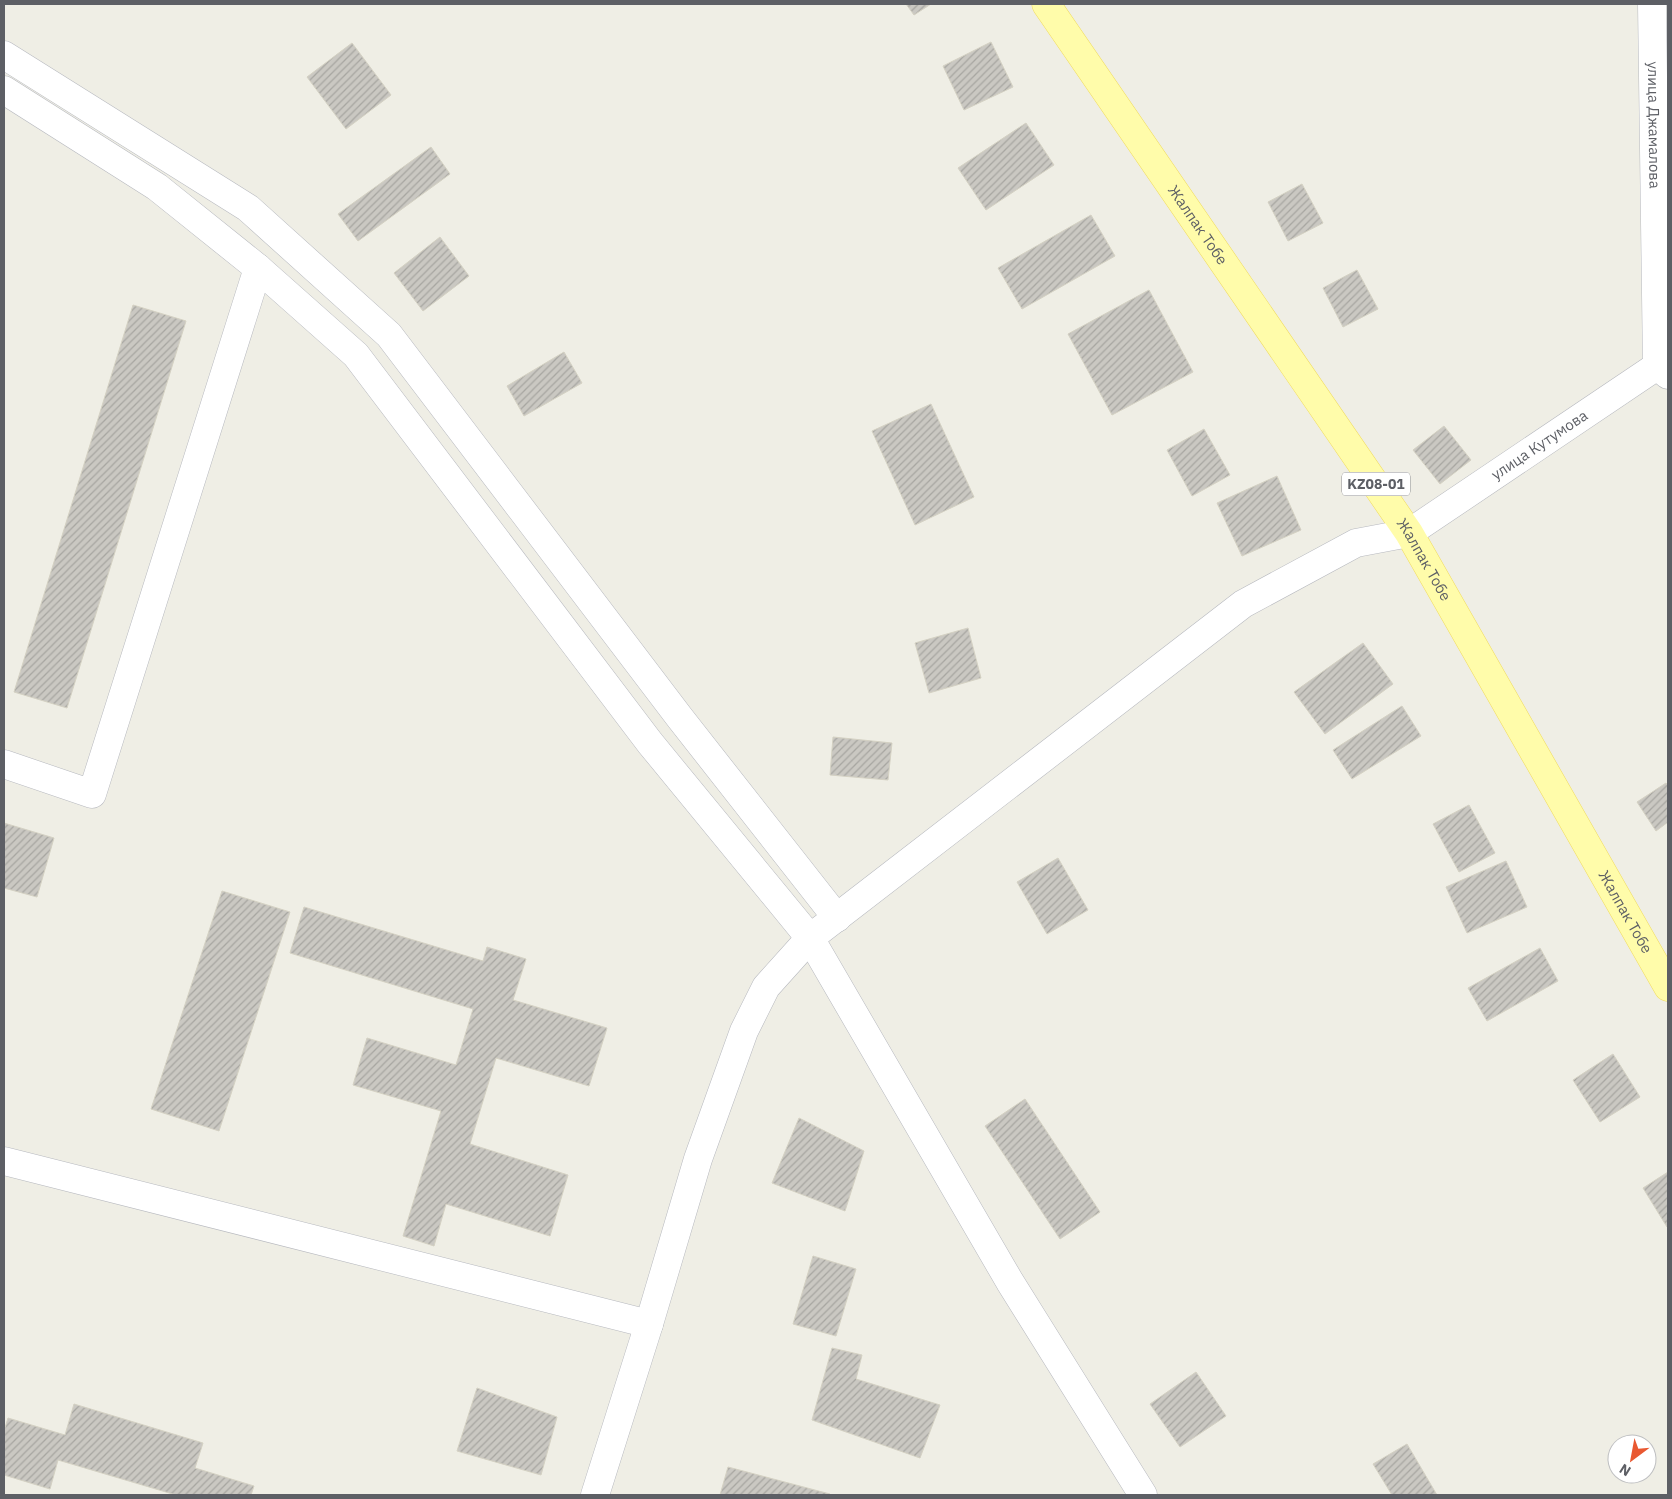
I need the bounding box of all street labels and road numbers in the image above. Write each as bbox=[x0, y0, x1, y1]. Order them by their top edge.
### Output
street label: улица Джамалова bbox=[1644, 61, 1665, 189]
street label: Жалпак Тобе bbox=[1164, 181, 1232, 268]
street label: улица Кутумова bbox=[1487, 406, 1591, 484]
road number: KZ08-01 bbox=[1342, 472, 1410, 496]
street label: Жалпак Тобе bbox=[1393, 514, 1456, 604]
street label: Жалпак Тобе bbox=[1595, 867, 1657, 957]

